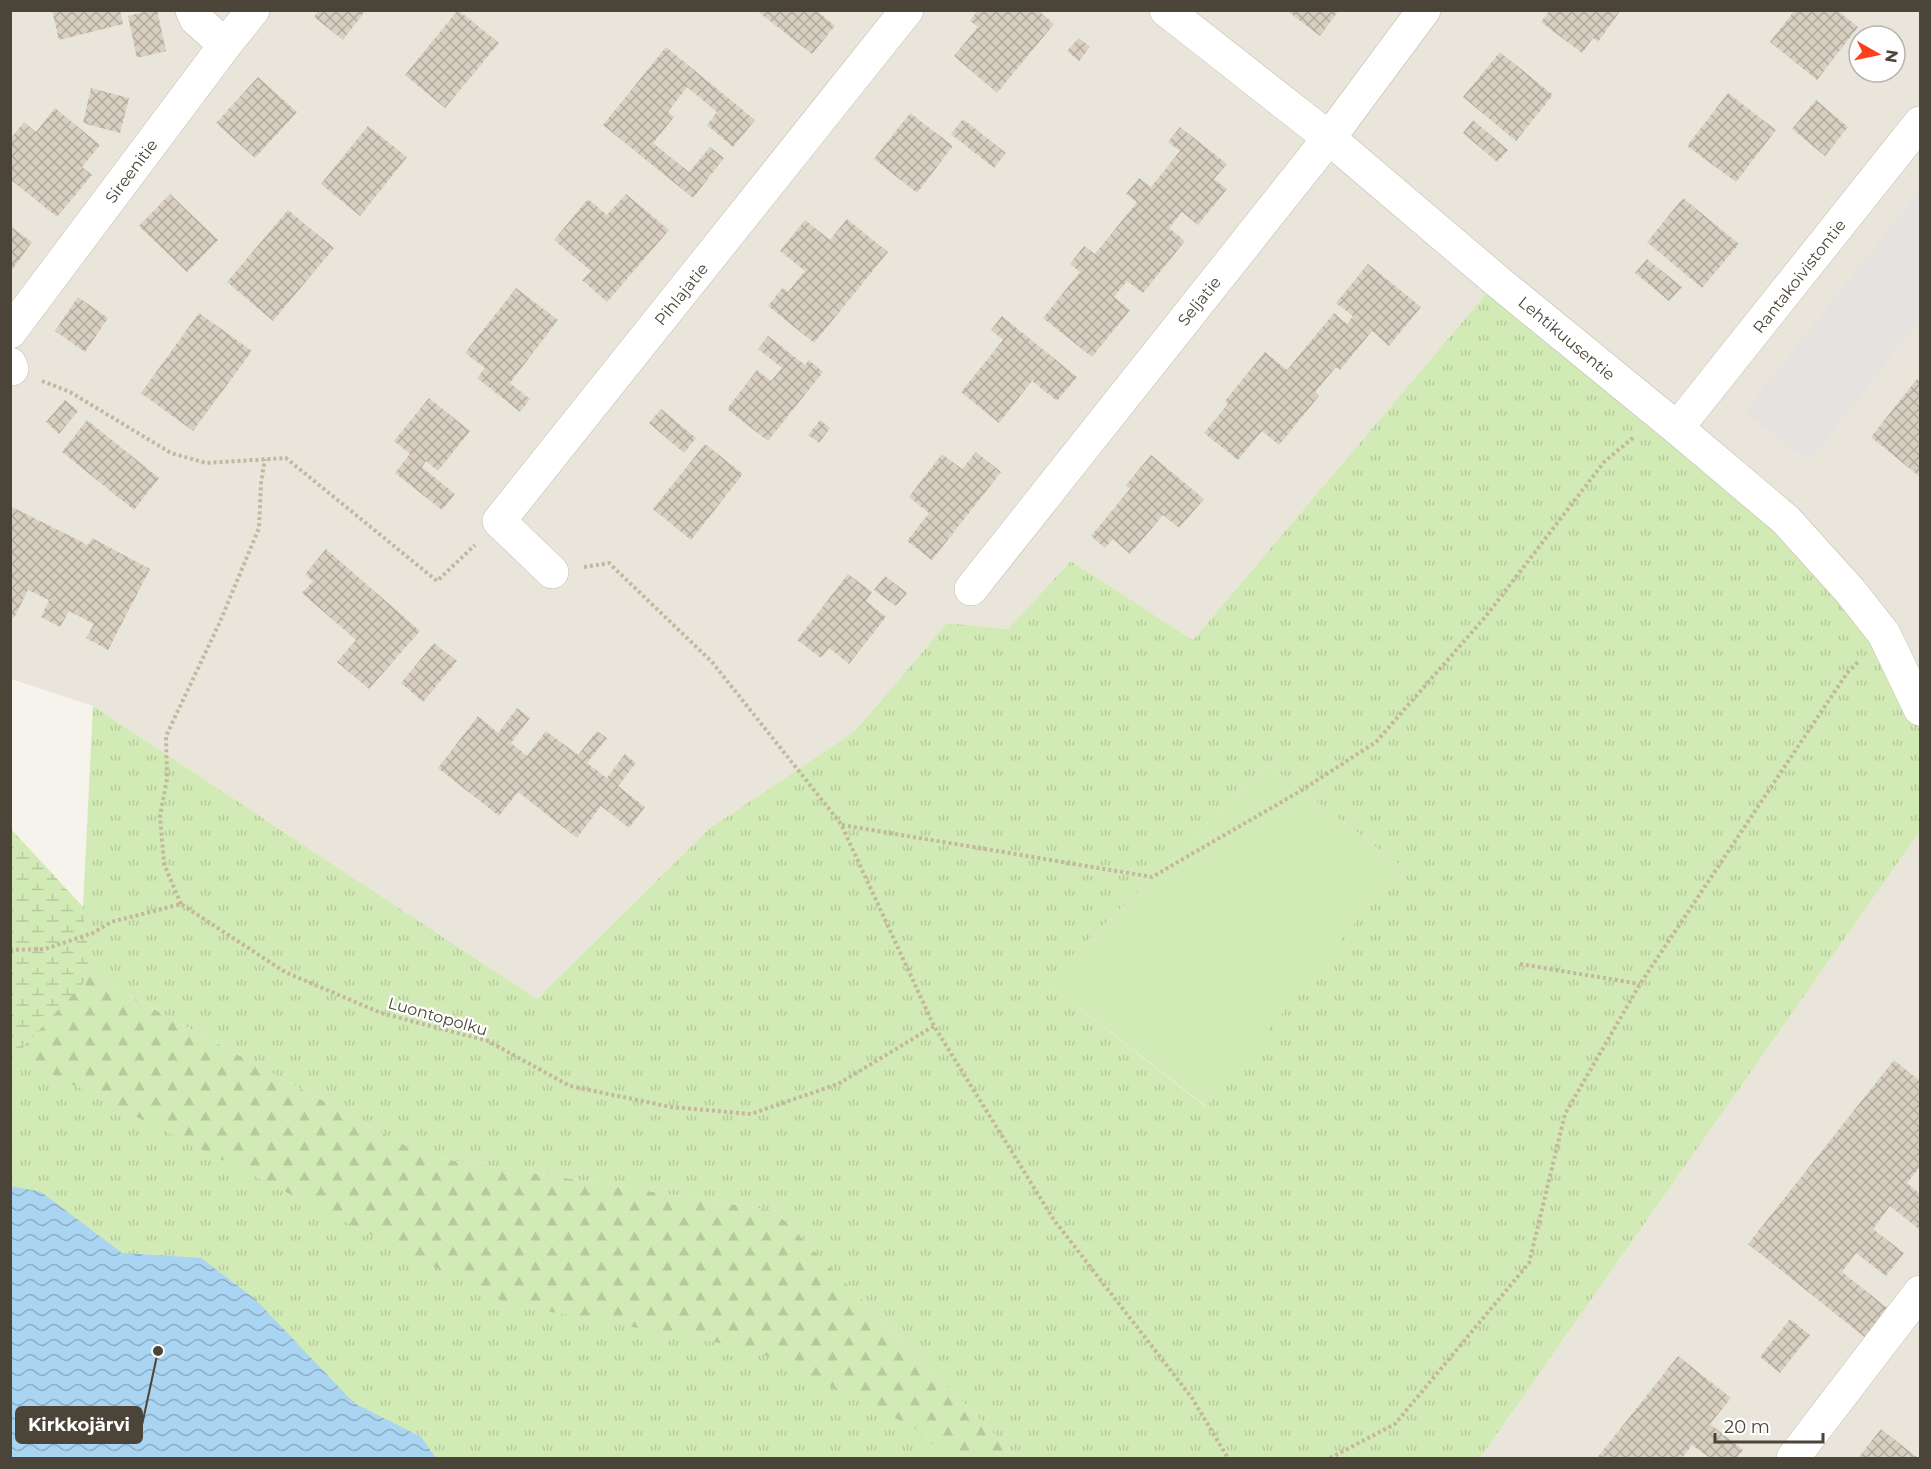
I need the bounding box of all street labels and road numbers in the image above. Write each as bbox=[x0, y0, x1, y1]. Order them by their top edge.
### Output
street label: Sireenitie bbox=[101, 136, 162, 207]
street label: Rantakoivistontie bbox=[1749, 216, 1850, 337]
street label: Pihlajatie bbox=[651, 259, 712, 329]
street label: Seljatie bbox=[1174, 273, 1225, 330]
street label: Lehtikuusentie bbox=[1515, 292, 1619, 384]
street label: Luontopolku bbox=[386, 993, 490, 1040]

